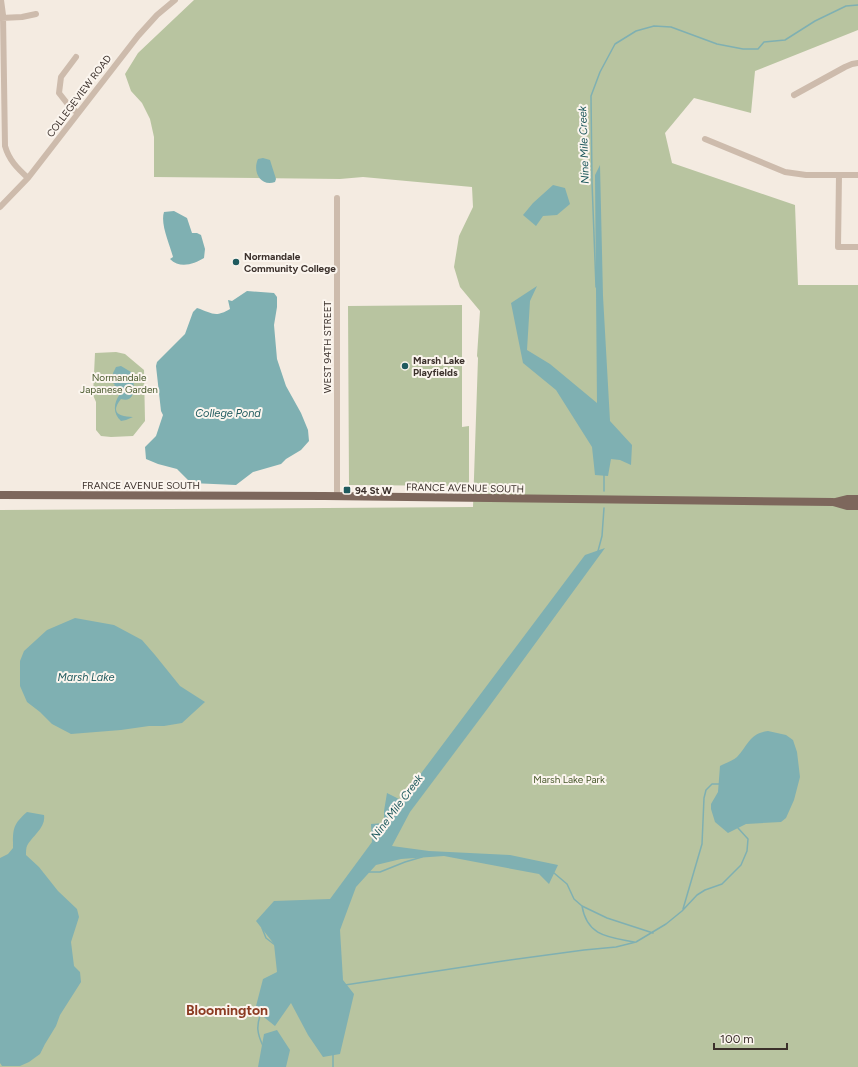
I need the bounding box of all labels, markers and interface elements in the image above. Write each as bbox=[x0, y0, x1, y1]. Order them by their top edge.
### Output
street label: COLLEGEVIEW ROAD bbox=[44, 52, 114, 140]
water label: Nine Mile Creek bbox=[576, 105, 592, 184]
place label: Normandale Community College bbox=[244, 250, 336, 275]
marker: Normandale Community College bbox=[231, 257, 241, 267]
street label: WEST 94TH STREET bbox=[321, 300, 334, 393]
place label: Marsh Lake Playfields bbox=[413, 354, 465, 379]
marker: Marsh Lake Playfields bbox=[400, 361, 410, 371]
park label: Normandale Japanese Garden bbox=[80, 371, 158, 396]
water label: College Pond bbox=[195, 407, 261, 420]
street label: FRANCE AVENUE SOUTH bbox=[82, 479, 200, 492]
street label: FRANCE AVENUE SOUTH bbox=[406, 480, 524, 496]
place label: 94 St W bbox=[355, 484, 392, 497]
marker: 94 St W bbox=[342, 485, 352, 495]
water label: Marsh Lake bbox=[58, 671, 114, 684]
water label: Nine Mile Creek bbox=[368, 771, 426, 842]
park label: Marsh Lake Park bbox=[533, 773, 605, 786]
district label: Bloomington bbox=[186, 1002, 268, 1019]
scale bar bbox=[714, 1025, 787, 1051]
text: 100 m bbox=[720, 1032, 754, 1046]

